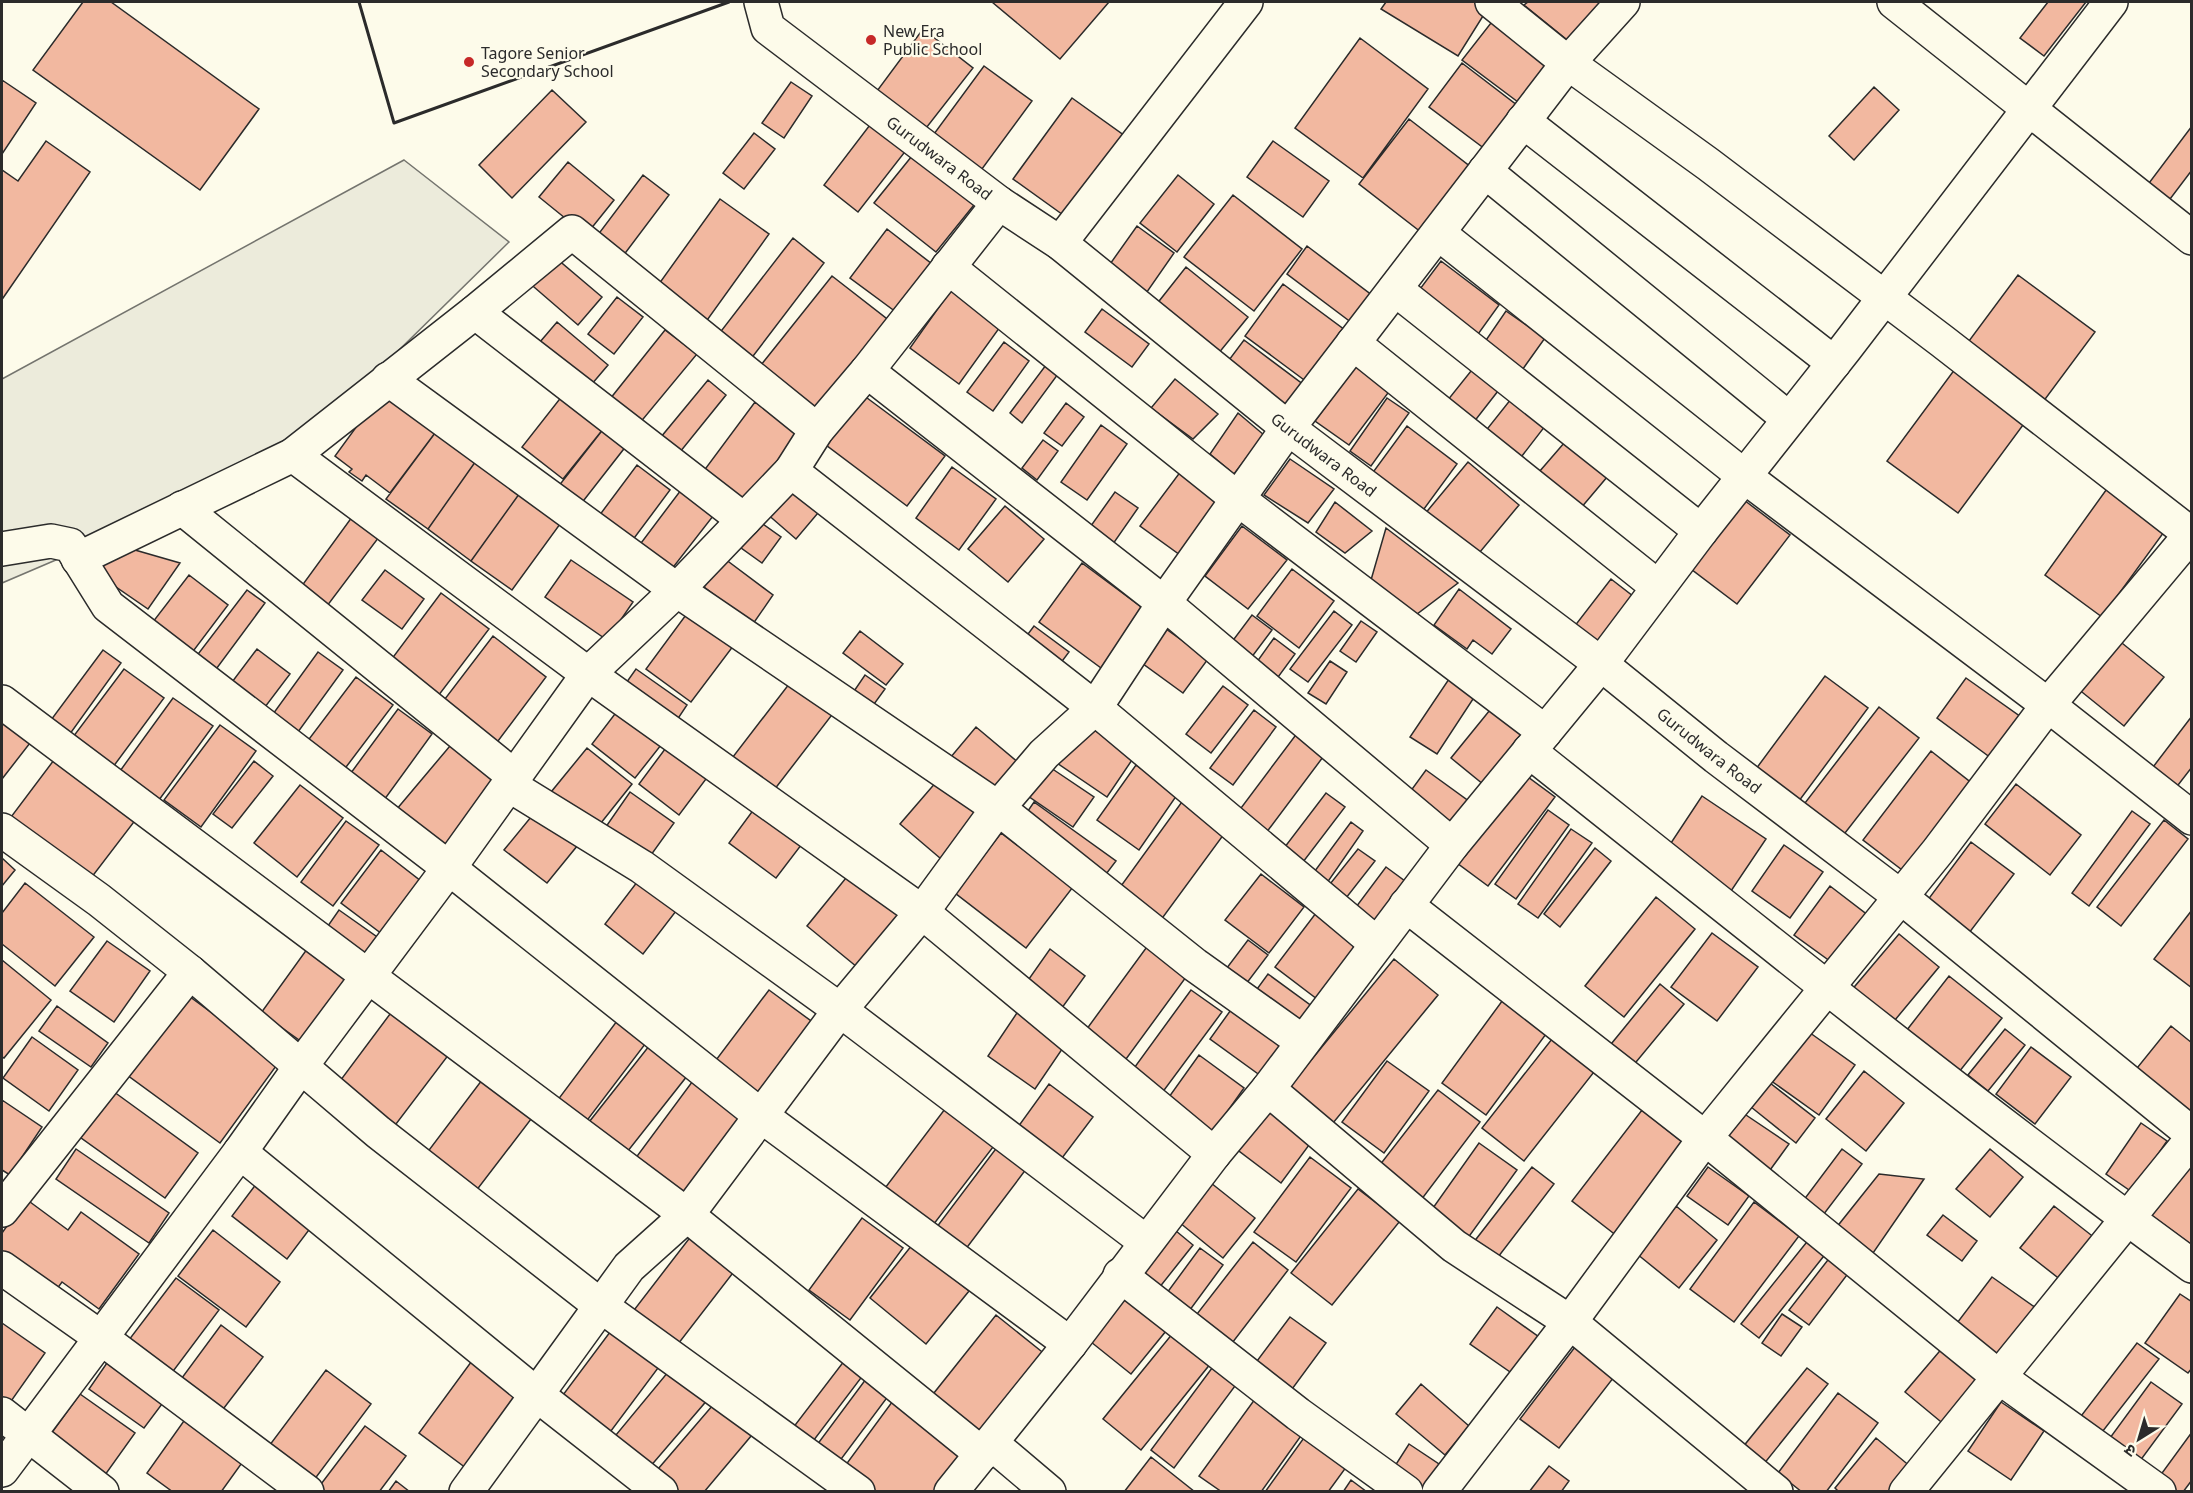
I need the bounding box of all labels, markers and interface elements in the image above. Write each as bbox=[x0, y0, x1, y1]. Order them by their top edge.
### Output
place label: New Era Public School bbox=[883, 20, 982, 60]
marker: New Era Public School bbox=[864, 33, 878, 47]
place label: Tagore Senior Secondary School bbox=[481, 42, 614, 82]
marker: Tagore Senior Secondary School bbox=[462, 55, 476, 69]
street label: Gurudwara Road bbox=[882, 111, 997, 205]
street label: Gurudwara Road bbox=[1266, 408, 1381, 502]
street label: Gurudwara Road bbox=[1652, 703, 1766, 799]
north arrow bbox=[2109, 1409, 2169, 1469]
text: उ bbox=[2119, 1439, 2140, 1463]

